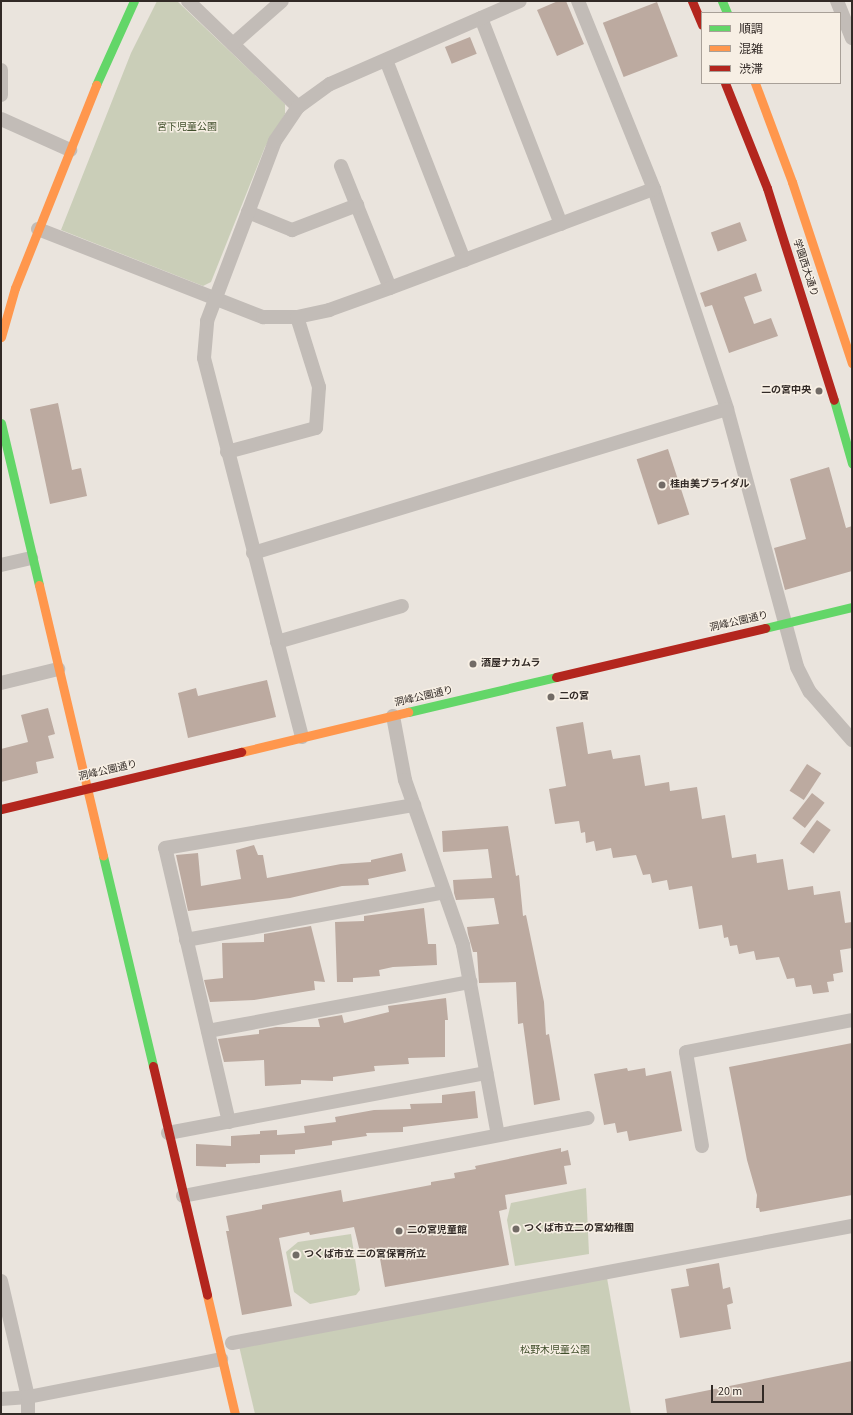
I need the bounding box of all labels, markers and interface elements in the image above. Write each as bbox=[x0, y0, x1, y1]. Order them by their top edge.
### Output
legend bbox=[701, 12, 841, 84]
text: 順調 bbox=[739, 21, 763, 38]
text: 混雑 bbox=[739, 41, 763, 58]
text: 渋滞 bbox=[739, 61, 763, 78]
park label: 宮下児童公園 bbox=[157, 122, 217, 134]
street label: 学園西大通り bbox=[790, 238, 820, 298]
place label: 二の宮中央 bbox=[761, 385, 811, 397]
marker: 二の宮中央 bbox=[814, 386, 824, 396]
place label: 桂由美ブライダル bbox=[670, 479, 750, 491]
marker: 桂由美ブライダル bbox=[657, 480, 667, 490]
street label: 洞峰公園通り bbox=[708, 609, 770, 635]
place label: 酒屋ナカムラ bbox=[481, 658, 541, 670]
marker: 酒屋ナカムラ bbox=[468, 659, 478, 669]
street label: 洞峰公園通り bbox=[393, 684, 455, 710]
place label: 二の宮 bbox=[559, 691, 589, 703]
marker: 二の宮 bbox=[546, 692, 556, 702]
street label: 洞峰公園通り bbox=[77, 758, 139, 784]
place label: つくば市立二の宮幼稚園 bbox=[524, 1223, 634, 1235]
marker: つくば市立二の宮幼稚園 bbox=[511, 1224, 521, 1234]
place label: 二の宮児童館 bbox=[407, 1225, 467, 1237]
marker: 二の宮児童館 bbox=[394, 1226, 404, 1236]
place label: つくば市立 二の宮保育所立 bbox=[304, 1249, 426, 1261]
marker: つくば市立 二の宮保育所立 bbox=[291, 1250, 301, 1260]
park label: 松野木児童公園 bbox=[520, 1345, 590, 1357]
scale bar bbox=[713, 1377, 766, 1403]
text: 20 m bbox=[718, 1383, 742, 1400]

